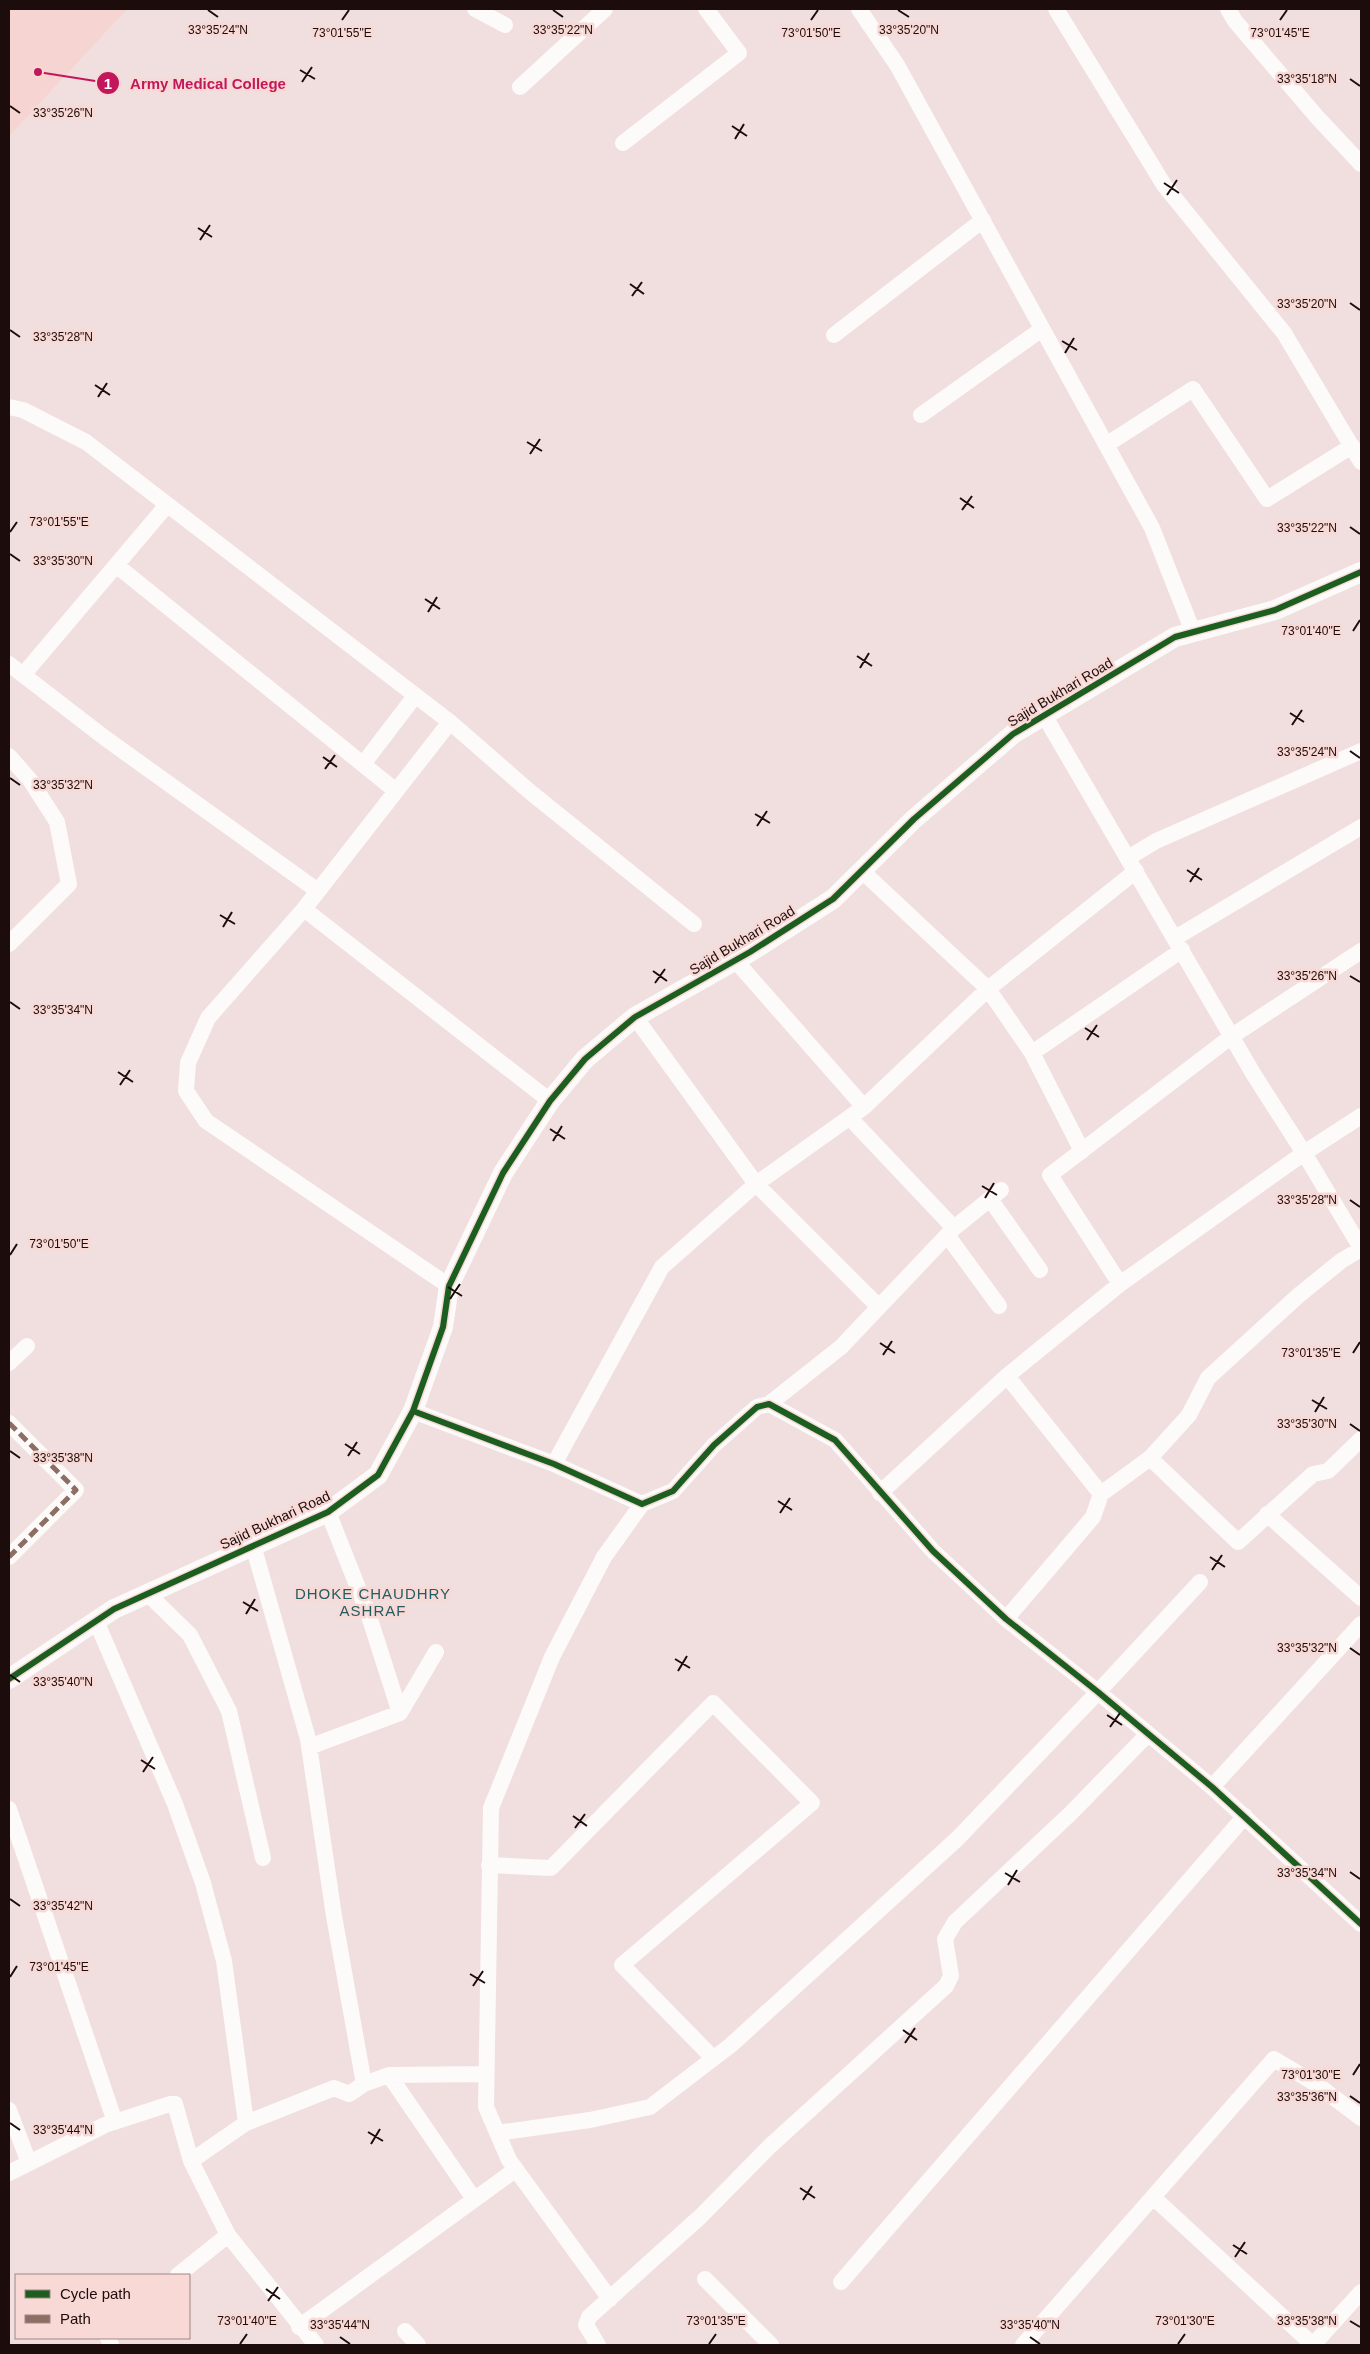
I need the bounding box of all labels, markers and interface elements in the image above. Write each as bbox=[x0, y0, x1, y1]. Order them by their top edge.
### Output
text: 33°35'24"N bbox=[188, 23, 248, 37]
text: 33°35'22"N bbox=[533, 23, 593, 37]
text: 33°35'20"N bbox=[879, 23, 939, 37]
text: 73°01'55"E bbox=[312, 26, 372, 40]
text: 73°01'50"E bbox=[781, 26, 841, 40]
text: 73°01'45"E bbox=[1250, 26, 1310, 40]
callout: Army Medical College bbox=[95, 68, 296, 98]
text: 33°35'18"N bbox=[1277, 72, 1337, 86]
text: 1 bbox=[104, 75, 112, 92]
text: Army Medical College bbox=[130, 75, 286, 92]
text: 33°35'26"N bbox=[33, 106, 93, 120]
text: 33°35'20"N bbox=[1277, 297, 1337, 311]
text: 33°35'28"N bbox=[33, 330, 93, 344]
text: 73°01'55"E bbox=[29, 515, 89, 529]
text: 33°35'22"N bbox=[1277, 521, 1337, 535]
text: 33°35'30"N bbox=[33, 554, 93, 568]
text: 73°01'40"E bbox=[1281, 624, 1341, 638]
street label: Sajid Bukhari Road bbox=[1005, 654, 1115, 730]
text: 33°35'24"N bbox=[1277, 745, 1337, 759]
text: 33°35'32"N bbox=[33, 778, 93, 792]
street label: Sajid Bukhari Road bbox=[687, 902, 797, 978]
text: 33°35'26"N bbox=[1277, 969, 1337, 983]
text: 33°35'34"N bbox=[33, 1003, 93, 1017]
text: 33°35'28"N bbox=[1277, 1193, 1337, 1207]
text: 73°01'50"E bbox=[29, 1237, 89, 1251]
text: 73°01'35"E bbox=[1281, 1346, 1341, 1360]
text: 33°35'30"N bbox=[1277, 1417, 1337, 1431]
text: 33°35'38"N bbox=[33, 1451, 93, 1465]
street label: Sajid Bukhari Road bbox=[217, 1487, 333, 1553]
district label: DHOKE CHAUDHRY ASHRAF bbox=[295, 1585, 451, 1619]
text: 33°35'32"N bbox=[1277, 1641, 1337, 1655]
text: 33°35'40"N bbox=[33, 1675, 93, 1689]
text: 33°35'34"N bbox=[1277, 1866, 1337, 1880]
text: 33°35'42"N bbox=[33, 1899, 93, 1913]
text: 73°01'45"E bbox=[29, 1960, 89, 1974]
text: 73°01'30"E bbox=[1281, 2068, 1341, 2082]
text: 33°35'36"N bbox=[1277, 2090, 1337, 2104]
text: 33°35'44"N bbox=[33, 2123, 93, 2137]
legend bbox=[15, 2274, 190, 2339]
text: Cycle path bbox=[60, 2285, 131, 2302]
text: Path bbox=[60, 2310, 91, 2327]
text: 73°01'40"E bbox=[217, 2314, 277, 2328]
text: 73°01'35"E bbox=[686, 2314, 746, 2328]
text: 73°01'30"E bbox=[1155, 2314, 1215, 2328]
text: 33°35'38"N bbox=[1277, 2314, 1337, 2328]
text: 33°35'44"N bbox=[310, 2318, 370, 2332]
text: 33°35'40"N bbox=[1000, 2318, 1060, 2332]

